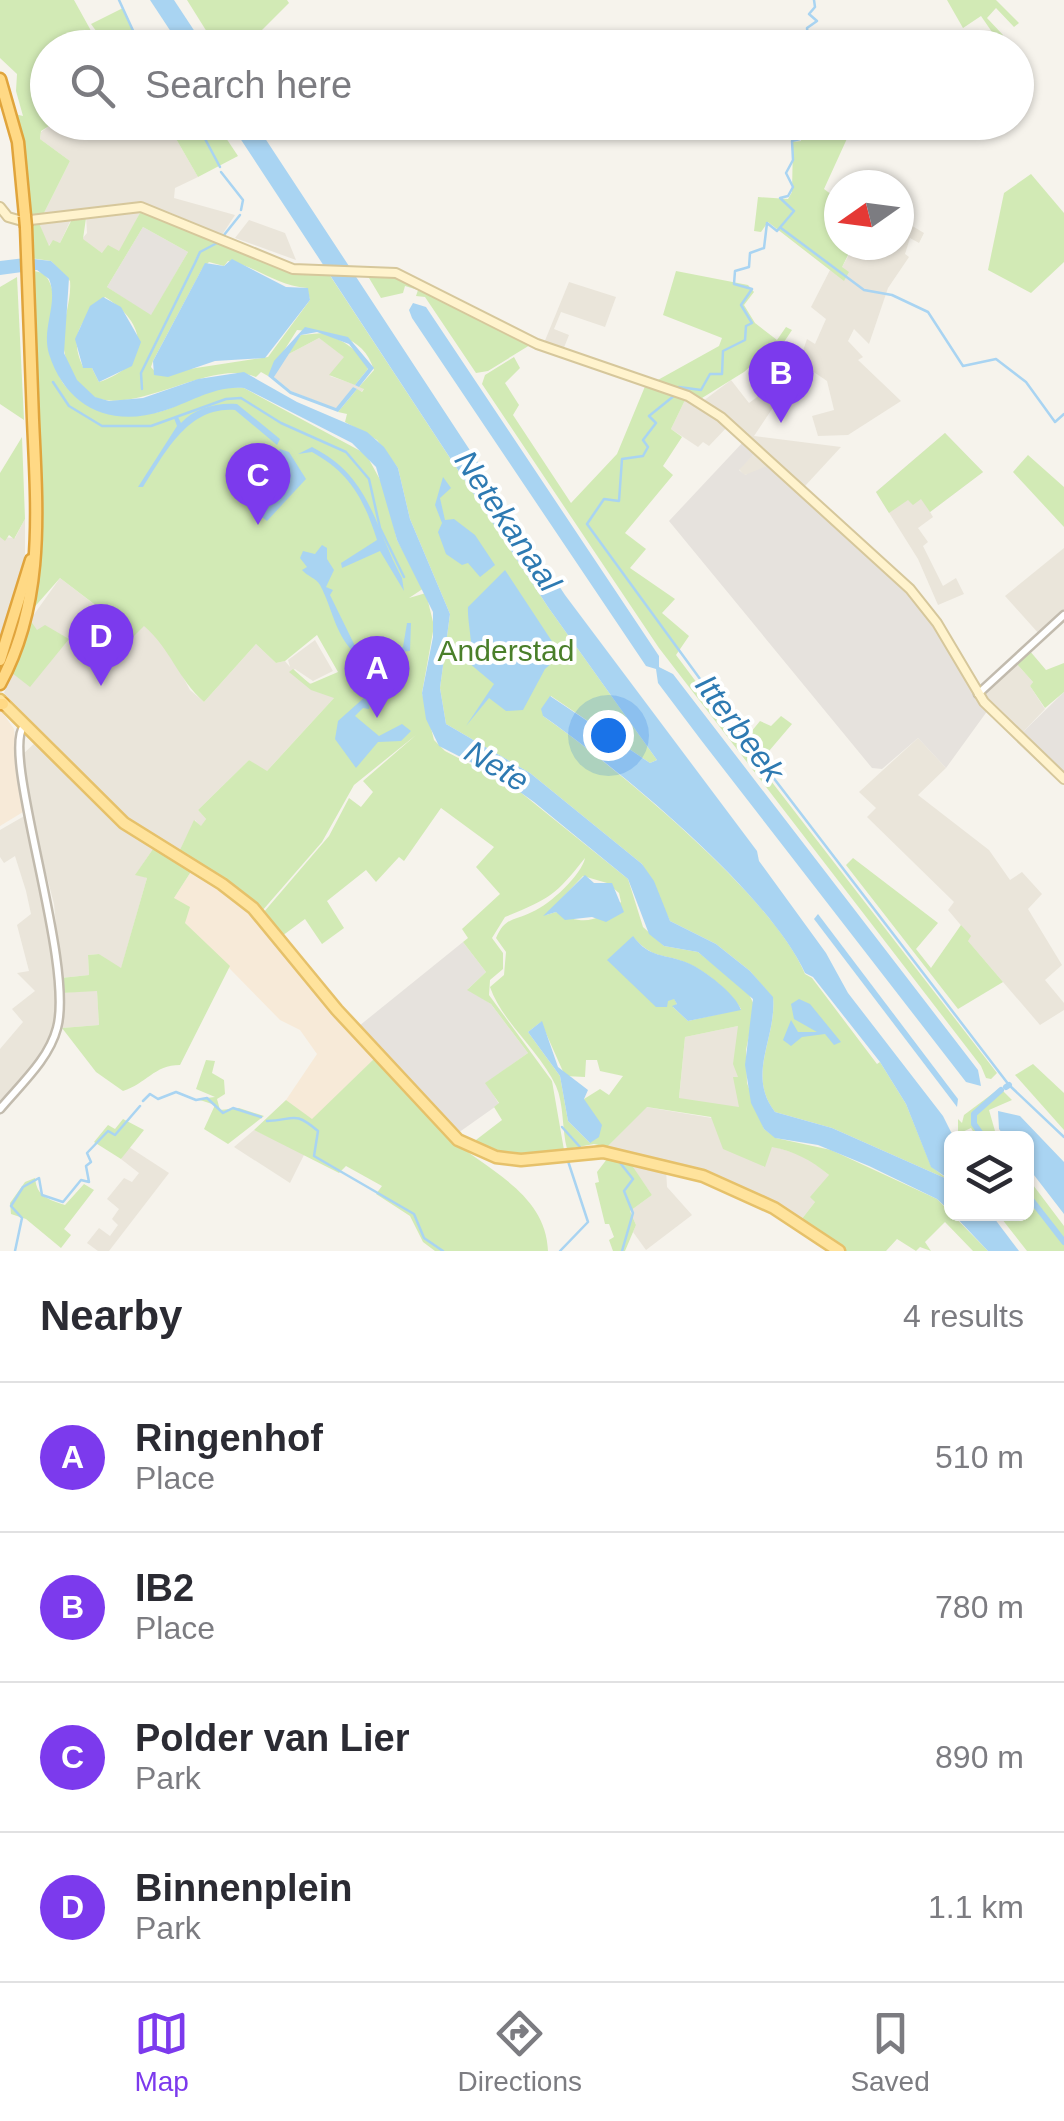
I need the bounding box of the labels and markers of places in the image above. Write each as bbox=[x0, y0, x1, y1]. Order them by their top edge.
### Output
pin: B bbox=[748, 340, 814, 423]
pin: C bbox=[226, 442, 290, 525]
pin: D bbox=[68, 604, 134, 686]
pin: A bbox=[344, 636, 410, 718]

